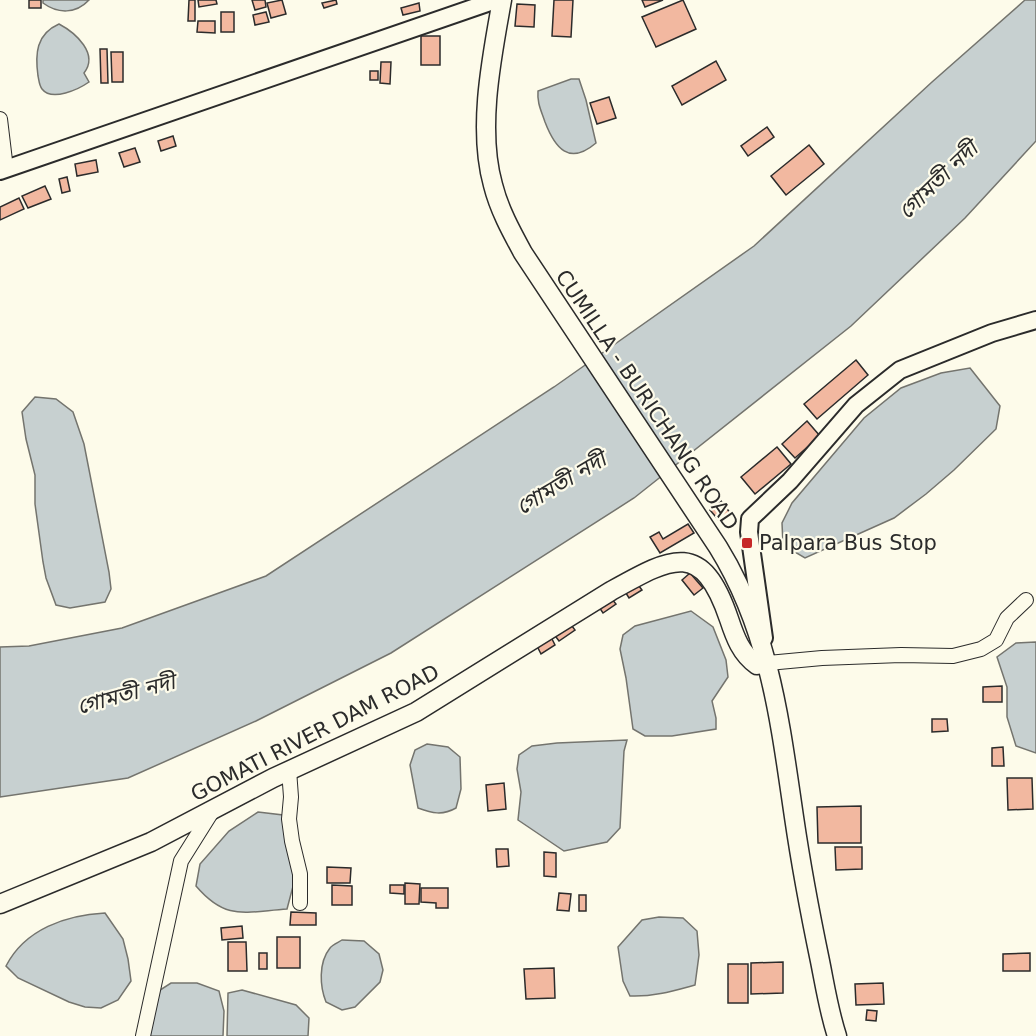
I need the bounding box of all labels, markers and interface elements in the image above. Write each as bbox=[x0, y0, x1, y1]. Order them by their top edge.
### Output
water label: গোমতী নদী bbox=[893, 133, 986, 224]
street label: CUMILLA - BURICHANG ROAD bbox=[551, 265, 743, 535]
water label: গোমতী নদী bbox=[512, 444, 614, 520]
place label: Palpara Bus Stop bbox=[759, 531, 937, 555]
marker: Palpara Bus Stop bbox=[740, 536, 754, 550]
street label: GOMATI RIVER DAM ROAD bbox=[187, 660, 443, 806]
water label: গোমতী নদী bbox=[74, 668, 182, 719]

